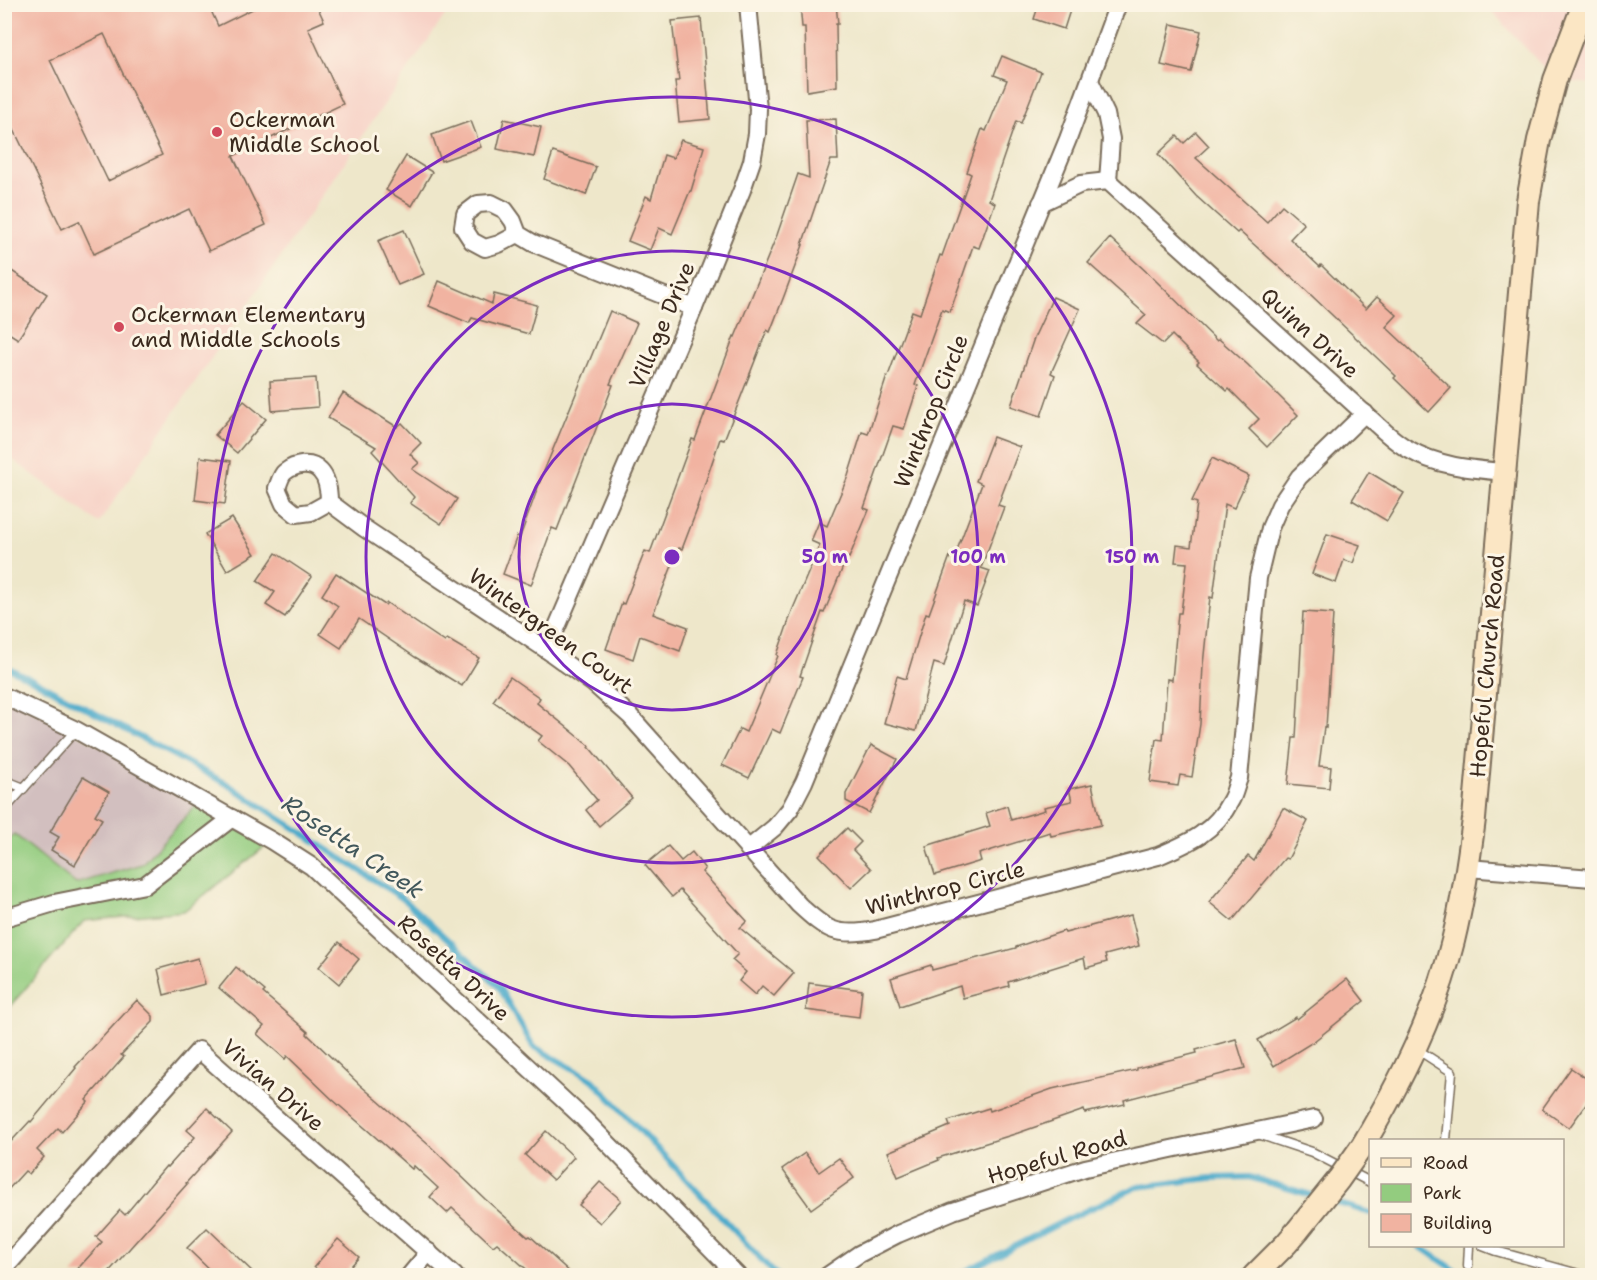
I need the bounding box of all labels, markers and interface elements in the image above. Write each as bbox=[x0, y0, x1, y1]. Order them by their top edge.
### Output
place label: Ockerman Middle School bbox=[229, 105, 380, 159]
marker: Ockerman Middle School bbox=[210, 125, 224, 139]
street label: Village Drive bbox=[622, 257, 702, 393]
street label: Quinn Drive bbox=[1255, 281, 1365, 385]
place label: Ockerman Elementary and Middle Schools bbox=[131, 300, 366, 354]
marker: Ockerman Elementary and Middle Schools bbox=[112, 320, 126, 334]
street label: Winthrop Circle bbox=[887, 330, 975, 492]
text: 50 m bbox=[802, 545, 849, 569]
text: 100 m bbox=[950, 545, 1006, 569]
text: 150 m bbox=[1105, 545, 1160, 569]
centre of rings bbox=[662, 547, 682, 567]
street label: Hopeful Church Road bbox=[1463, 553, 1511, 779]
street label: Wintergreen Court bbox=[463, 561, 639, 701]
water label: Rosetta Creek bbox=[276, 788, 430, 906]
street label: Winthrop Circle bbox=[862, 854, 1028, 922]
street label: Rosetta Drive bbox=[392, 908, 516, 1028]
street label: Vivian Drive bbox=[216, 1032, 330, 1138]
street label: Hopeful Road bbox=[984, 1123, 1130, 1191]
legend bbox=[1369, 1139, 1564, 1247]
text: Road bbox=[1423, 1151, 1468, 1175]
text: Park bbox=[1423, 1181, 1462, 1205]
text: Building bbox=[1423, 1211, 1492, 1235]

